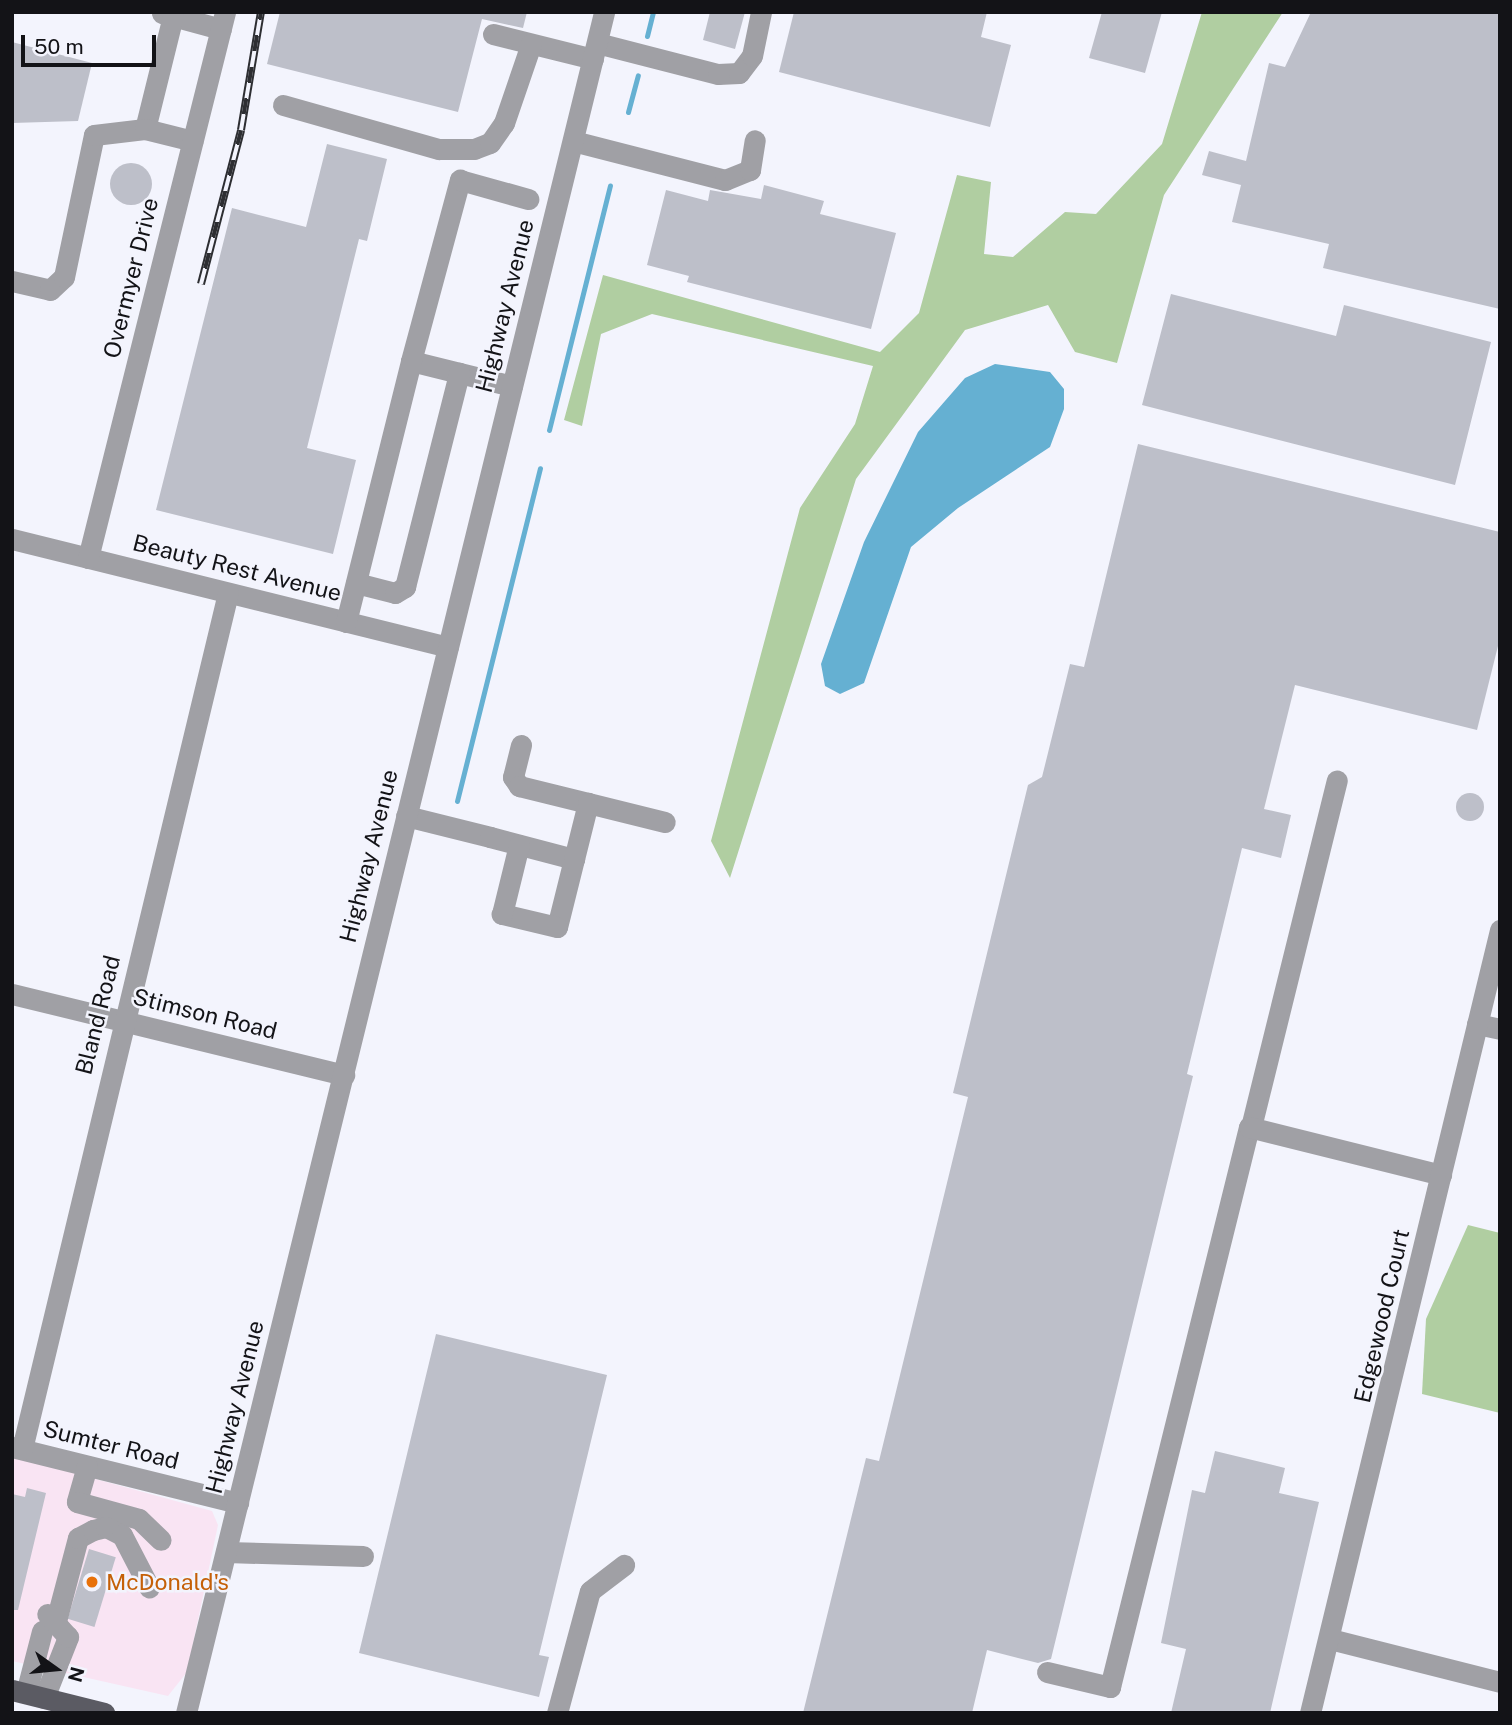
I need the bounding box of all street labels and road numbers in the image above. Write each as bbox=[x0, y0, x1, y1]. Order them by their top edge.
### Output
street label: Overmyer Drive bbox=[98, 195, 164, 361]
street label: Highway Avenue bbox=[470, 217, 540, 395]
street label: Beauty Rest Avenue bbox=[130, 529, 344, 607]
street label: Highway Avenue bbox=[334, 767, 404, 945]
street label: Bland Road bbox=[70, 952, 126, 1078]
street label: Stimson Road bbox=[130, 983, 280, 1045]
street label: Edgewood Court bbox=[1349, 1226, 1415, 1406]
street label: Highway Avenue bbox=[200, 1318, 270, 1496]
street label: Sumter Road bbox=[40, 1415, 182, 1475]

